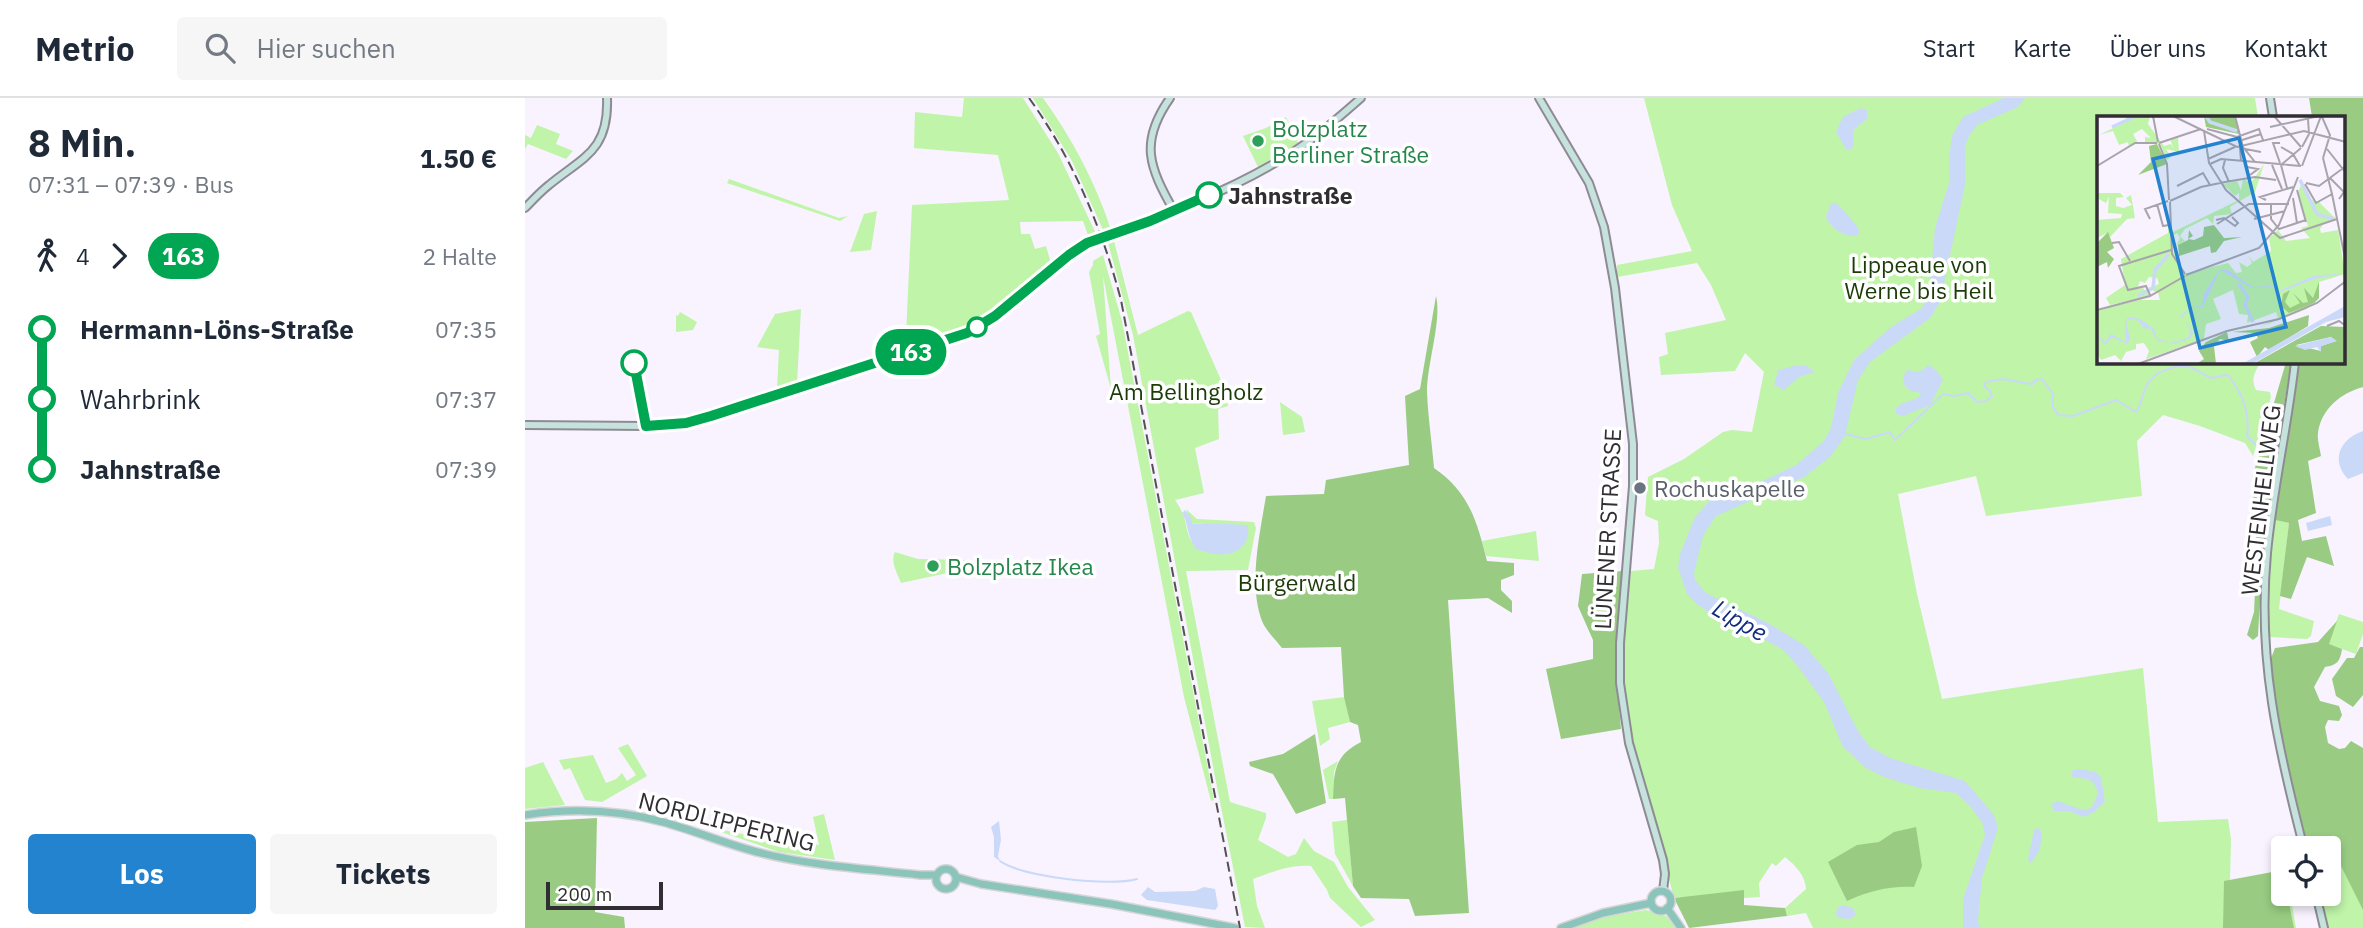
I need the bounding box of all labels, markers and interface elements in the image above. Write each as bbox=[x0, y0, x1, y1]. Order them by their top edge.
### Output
search box bbox=[177, 17, 667, 80]
text: Metrio bbox=[35, 27, 135, 70]
icon: search bbox=[201, 29, 239, 67]
text: Hier suchen bbox=[257, 31, 396, 65]
text: Start bbox=[1923, 32, 1975, 64]
text: Karte bbox=[2013, 32, 2071, 64]
text: Über uns bbox=[2109, 32, 2206, 64]
text: Kontakt bbox=[2244, 32, 2328, 64]
place label: Bolzplatz Berliner Straße bbox=[1272, 113, 1429, 169]
inset map bbox=[2097, 116, 2345, 364]
text: 8 Min. bbox=[28, 118, 136, 167]
marker: Bolzplatz Berliner Straße bbox=[1250, 133, 1266, 149]
text: 1.50 € bbox=[420, 141, 497, 175]
text: 07:31 – 07:39 · Bus bbox=[28, 169, 234, 199]
place label: Jahnstraße bbox=[1228, 180, 1353, 210]
marker: Jahnstraße bbox=[1196, 182, 1222, 208]
icon: walk bbox=[28, 237, 66, 275]
icon: forward bbox=[100, 237, 138, 275]
text: 163 bbox=[162, 240, 205, 272]
text: 4 bbox=[76, 241, 90, 271]
text: 2 Halte bbox=[422, 241, 497, 271]
park label: Lippeaue von Werne bis Heil bbox=[1845, 249, 1993, 305]
text: Hermann-Löns-Straße bbox=[80, 312, 354, 346]
text: 07:35 bbox=[435, 314, 497, 344]
unlabelled marker bbox=[967, 317, 987, 337]
line badge: 163 bbox=[871, 329, 951, 375]
text: 163 bbox=[889, 336, 933, 368]
unlabelled marker bbox=[621, 350, 647, 376]
park label: Am Bellingholz bbox=[1109, 376, 1263, 406]
text: Wahrbrink bbox=[80, 382, 201, 416]
text: 07:37 bbox=[435, 384, 497, 414]
street label: WESTENHELLWEG bbox=[2233, 403, 2287, 597]
street label: LÜNENER STRASSE bbox=[1587, 428, 1627, 630]
text: Jahnstraße bbox=[80, 452, 221, 486]
text: 07:39 bbox=[435, 454, 497, 484]
place label: Rochuskapelle bbox=[1654, 473, 1805, 503]
marker: Rochuskapelle bbox=[1632, 480, 1648, 496]
place label: Bolzplatz Ikea bbox=[947, 551, 1094, 581]
marker: Bolzplatz Ikea bbox=[925, 558, 941, 574]
park label: Bürgerwald bbox=[1238, 567, 1356, 597]
water label: Lippe bbox=[1707, 592, 1773, 648]
street label: NORDLIPPERING bbox=[636, 785, 818, 857]
button: Los bbox=[28, 834, 256, 914]
button: Tickets bbox=[270, 834, 497, 914]
map controls bbox=[2271, 836, 2341, 906]
button: locate bbox=[2271, 836, 2341, 906]
scale bar bbox=[546, 879, 663, 911]
text: 200 m bbox=[557, 882, 612, 906]

